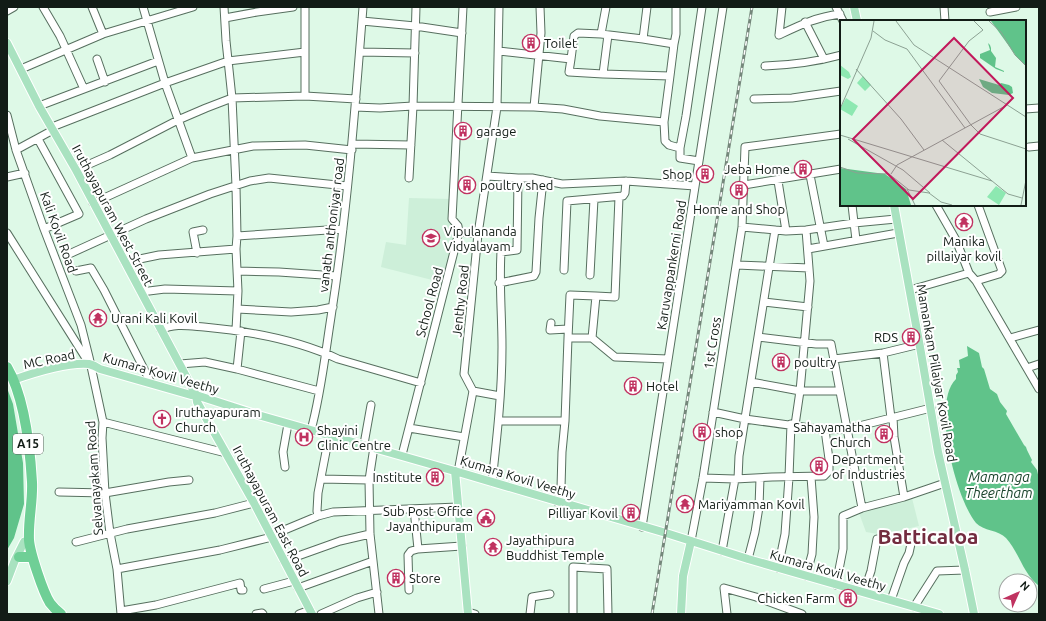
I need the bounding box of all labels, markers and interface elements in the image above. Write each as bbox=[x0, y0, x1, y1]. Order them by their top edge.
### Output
inset map bbox=[840, 20, 1026, 206]
building icon: Toilet bbox=[521, 33, 541, 53]
place label: Toilet bbox=[544, 36, 577, 50]
building icon: garage bbox=[453, 121, 473, 141]
place label: garage bbox=[476, 124, 516, 138]
street label: Iruthayapuram West Street bbox=[70, 142, 156, 288]
street label: vanath anthoniyar road bbox=[316, 157, 346, 293]
building icon: Jeba Home bbox=[793, 159, 813, 179]
place label: Jeba Home bbox=[724, 162, 790, 176]
building icon: Shop bbox=[695, 164, 715, 184]
place label: Shop bbox=[663, 167, 692, 181]
building icon: poultry shed bbox=[457, 175, 477, 195]
place label: poultry shed bbox=[480, 178, 553, 192]
building icon: Home and Shop bbox=[729, 180, 749, 200]
street label: Kali Kovil Road bbox=[38, 190, 80, 274]
street label: Karuvappankerni Road bbox=[654, 199, 688, 331]
place label: Home and Shop bbox=[693, 202, 785, 216]
temple icon: Manika pillaiyar kovil bbox=[954, 212, 974, 232]
place label: Vipulananda Vidyalayam bbox=[444, 224, 517, 253]
school or university icon: Vipulananda Vidyalayam bbox=[421, 228, 441, 248]
place label: Manika pillaiyar kovil bbox=[926, 234, 1002, 263]
street label: Jenthy Road bbox=[449, 264, 471, 338]
street label: School Road bbox=[413, 265, 445, 339]
street label: Mamankam Pillaiyar Kovil Road bbox=[914, 283, 960, 463]
temple icon: Urani Kali Kovil bbox=[88, 308, 108, 328]
place label: Urani Kali Kovil bbox=[111, 311, 198, 325]
street label: 1st Cross bbox=[701, 315, 723, 370]
building icon: RDS bbox=[901, 327, 921, 347]
place label: RDS bbox=[874, 330, 898, 344]
street label: MC Road bbox=[22, 347, 76, 371]
street label: Kumara Kovil Veethy bbox=[101, 350, 221, 396]
building icon: poultry bbox=[771, 352, 791, 372]
place label: poultry bbox=[794, 355, 837, 369]
building icon: Hotel bbox=[623, 376, 643, 396]
place label: Hotel bbox=[646, 379, 679, 393]
place label: Iruthayapuram Church bbox=[175, 405, 261, 434]
church icon: Iruthayapuram Church bbox=[152, 409, 172, 429]
street label: Selvanayakam Road bbox=[83, 420, 105, 536]
place label: Sahayamatha Church bbox=[793, 420, 871, 449]
building icon: shop bbox=[692, 422, 712, 442]
place label: Shayini Clinic Centre bbox=[317, 423, 391, 452]
building icon: Sahayamatha Church bbox=[874, 424, 894, 444]
place label: shop bbox=[715, 425, 743, 439]
hospital icon: Shayini Clinic Centre bbox=[294, 427, 314, 447]
road number: A15 bbox=[13, 434, 43, 454]
street label: Iruthayapuram East Road bbox=[230, 443, 312, 579]
place label: Department of Industries bbox=[832, 452, 905, 481]
street label: Kumara Kovil Veethy bbox=[459, 453, 577, 501]
building icon: Department of Industries bbox=[809, 456, 829, 476]
building icon: Institute bbox=[425, 467, 445, 487]
water label: Mamanga Theertham bbox=[965, 469, 1033, 501]
place label: Institute bbox=[373, 470, 422, 484]
temple icon: Mariyamman Kovil bbox=[675, 494, 695, 514]
place label: Mariyamman Kovil bbox=[698, 497, 805, 511]
building icon: Pilliyar Kovil bbox=[621, 503, 641, 523]
place label: Sub Post Office Jayanthipuram bbox=[383, 504, 473, 533]
place label: Pilliyar Kovil bbox=[548, 506, 619, 520]
public building icon: Sub Post Office Jayanthipuram bbox=[476, 508, 496, 528]
district label: Batticaloa bbox=[878, 524, 978, 548]
place label: Jayathipura Buddhist Temple bbox=[506, 533, 604, 562]
temple icon: Jayathipura Buddhist Temple bbox=[483, 537, 503, 557]
street label: Kumara Kovil Veethy bbox=[768, 547, 888, 593]
building icon: Store bbox=[386, 568, 406, 588]
place label: Store bbox=[409, 571, 441, 585]
north arrow bbox=[998, 573, 1038, 613]
text: N bbox=[1018, 579, 1032, 593]
building icon: Chicken Farm bbox=[838, 588, 858, 608]
place label: Chicken Farm bbox=[757, 591, 835, 605]

